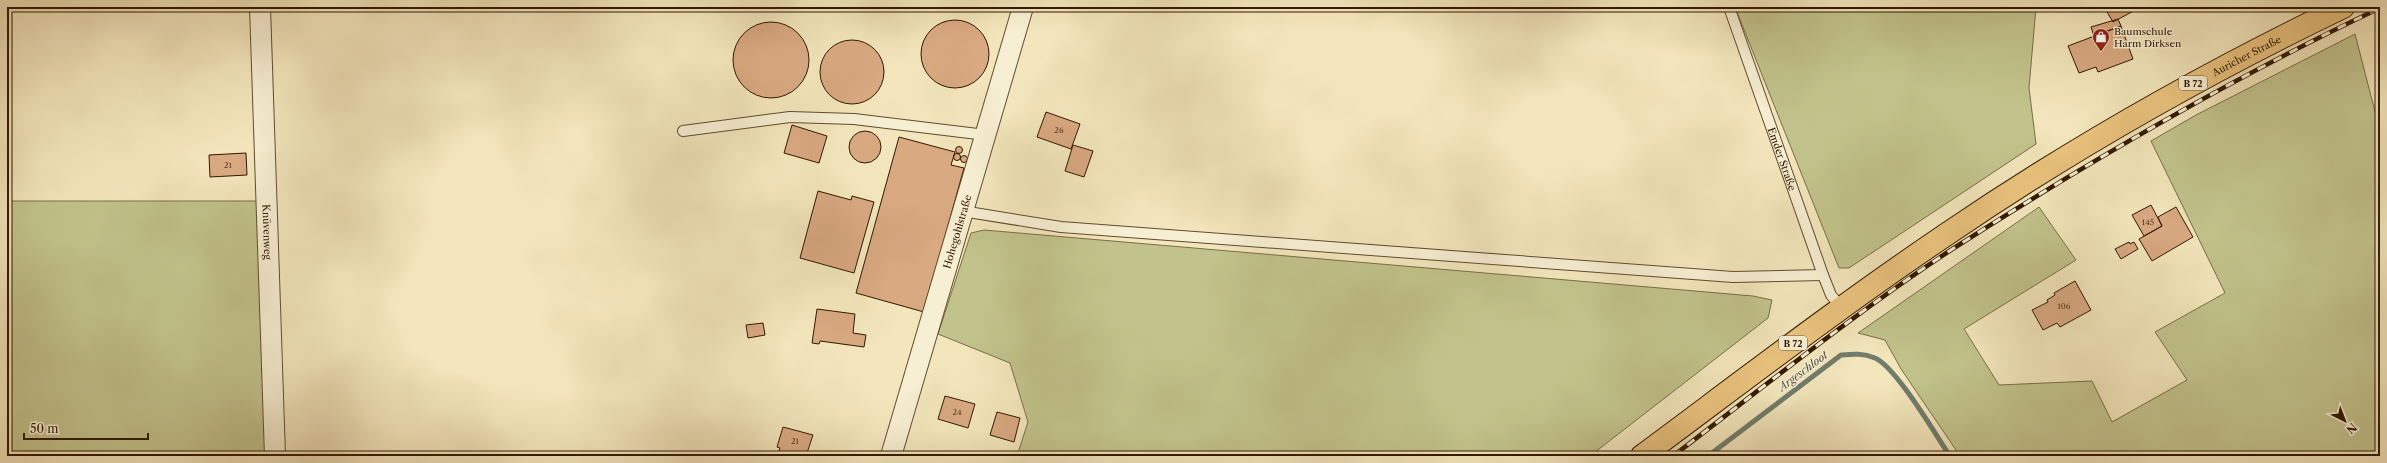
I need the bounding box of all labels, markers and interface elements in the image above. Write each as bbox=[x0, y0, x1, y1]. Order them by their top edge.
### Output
place label: Baumschule Harm Dirksen bbox=[2114, 25, 2182, 50]
shop icon: Baumschule Harm Dirksen bbox=[2091, 27, 2111, 52]
street label: Auricher Straße bbox=[2209, 32, 2283, 79]
road number: B 72 bbox=[2179, 76, 2207, 90]
house number: 26 bbox=[1054, 125, 1064, 135]
street label: Emder Straße bbox=[1765, 126, 1800, 193]
house number: 21 bbox=[224, 160, 233, 170]
street label: Hohegohlstraße bbox=[940, 192, 974, 270]
street label: Knüvenweg bbox=[260, 204, 275, 261]
house number: 145 bbox=[2142, 217, 2154, 227]
house number: 106 bbox=[2057, 301, 2071, 311]
road number: B 72 bbox=[1779, 336, 1807, 350]
water label: Argeschloot bbox=[1774, 347, 1831, 395]
north arrow bbox=[2325, 401, 2365, 441]
house number: 24 bbox=[952, 407, 962, 417]
scale bar bbox=[24, 415, 148, 441]
text: N bbox=[2343, 420, 2360, 437]
text: 50 m bbox=[30, 421, 59, 436]
house number: 21 bbox=[791, 436, 800, 446]

